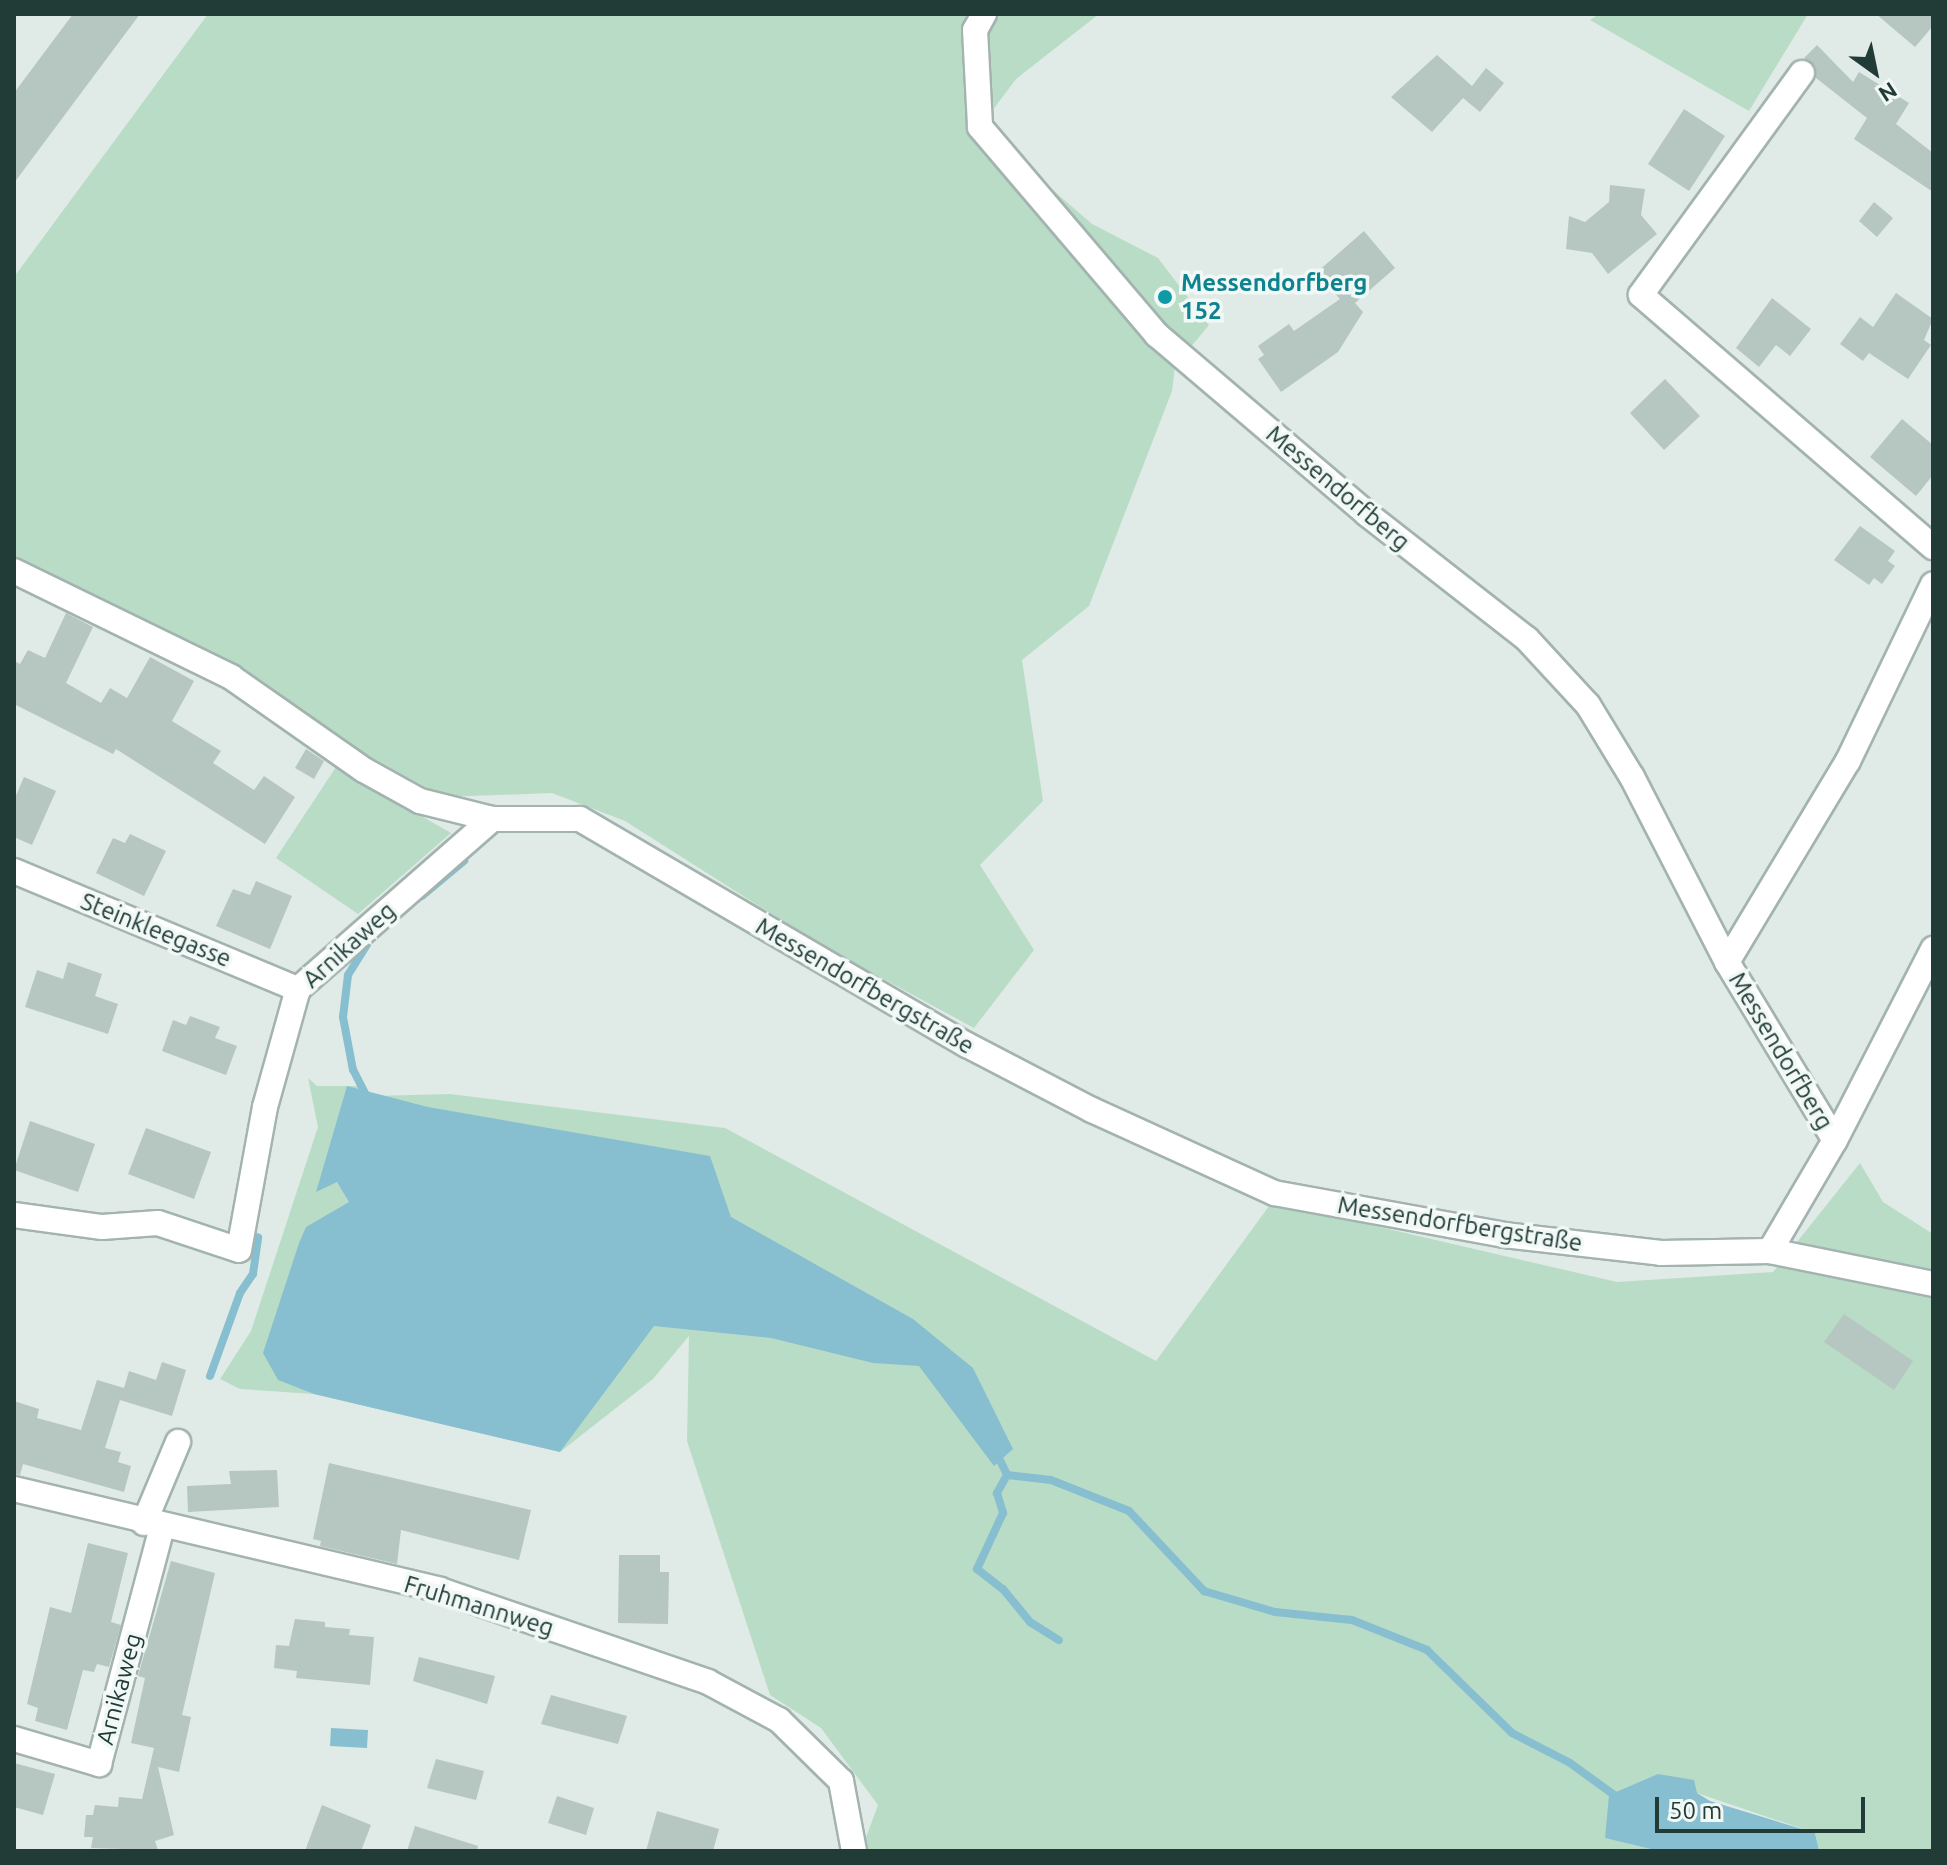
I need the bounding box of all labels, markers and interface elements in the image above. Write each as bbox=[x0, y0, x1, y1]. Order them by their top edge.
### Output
north arrow bbox=[1835, 32, 1915, 112]
text: N bbox=[1875, 78, 1902, 107]
place label: Messendorfberg 152 bbox=[1181, 269, 1367, 325]
marker: Messendorfberg 152 bbox=[1156, 288, 1174, 306]
street label: Messendorfberg bbox=[1260, 420, 1416, 556]
street label: Steinkleegasse bbox=[76, 887, 236, 973]
street label: Arnikaweg bbox=[297, 896, 401, 994]
street label: Messendorfbergstraße bbox=[751, 912, 979, 1060]
street label: Messendorfberg bbox=[1723, 967, 1839, 1135]
street label: Messendorfbergstraße bbox=[1336, 1190, 1584, 1258]
street label: Fruhmannweg bbox=[401, 1570, 557, 1642]
street label: Arnikaweg bbox=[90, 1630, 148, 1748]
scale bar bbox=[1659, 1781, 1869, 1831]
text: 50 m bbox=[1669, 1797, 1722, 1824]

